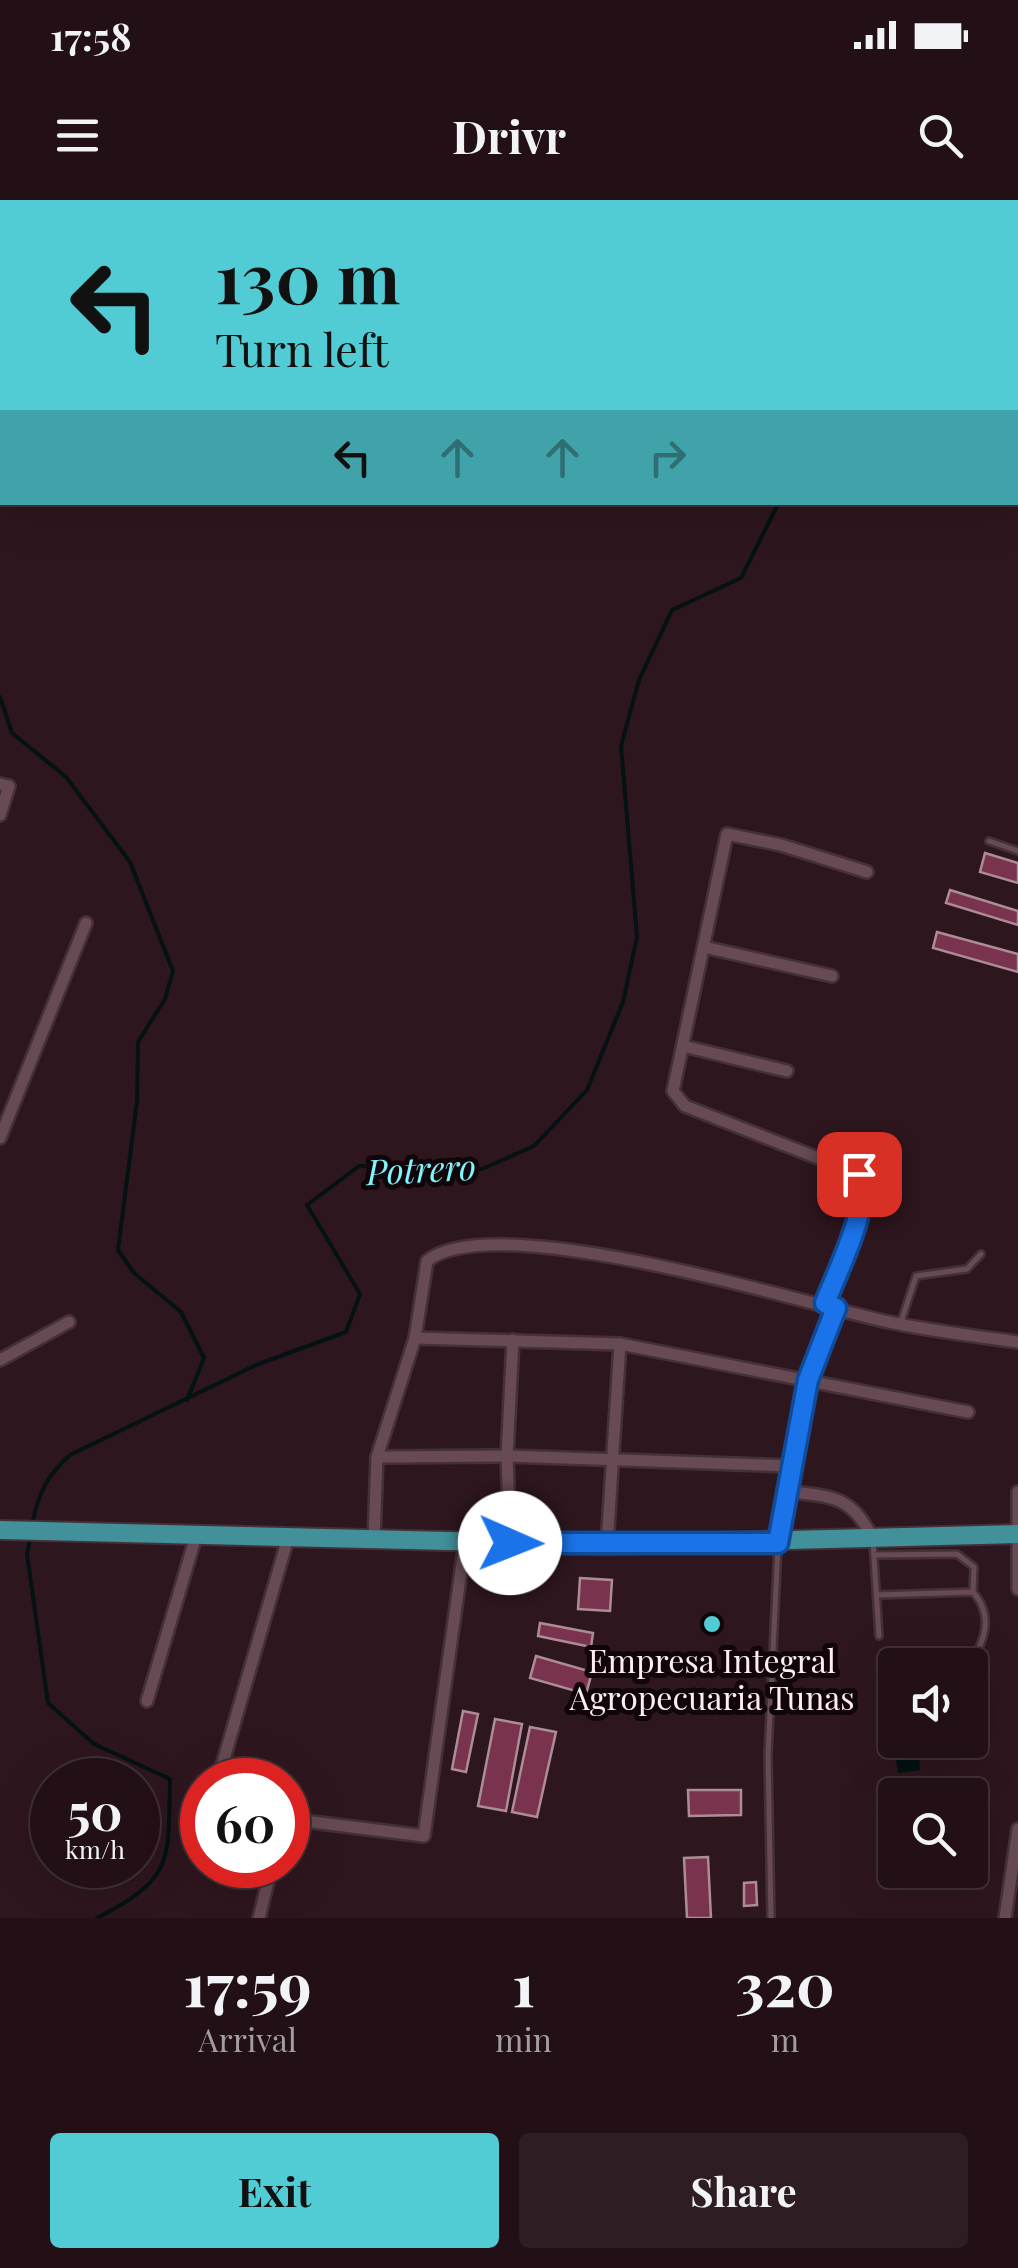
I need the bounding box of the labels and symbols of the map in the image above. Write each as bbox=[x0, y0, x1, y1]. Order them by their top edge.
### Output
pin bbox=[817, 1132, 902, 1217]
water label: Potrero bbox=[363, 1142, 477, 1194]
position arrow bbox=[458, 1491, 562, 1595]
marker: Empresa Integral Agropecuaria Tunas bbox=[701, 1613, 723, 1635]
place label: Empresa Integral Agropecuaria Tunas bbox=[569, 1638, 855, 1718]
speed limit sign: 60 bbox=[180, 1758, 310, 1888]

